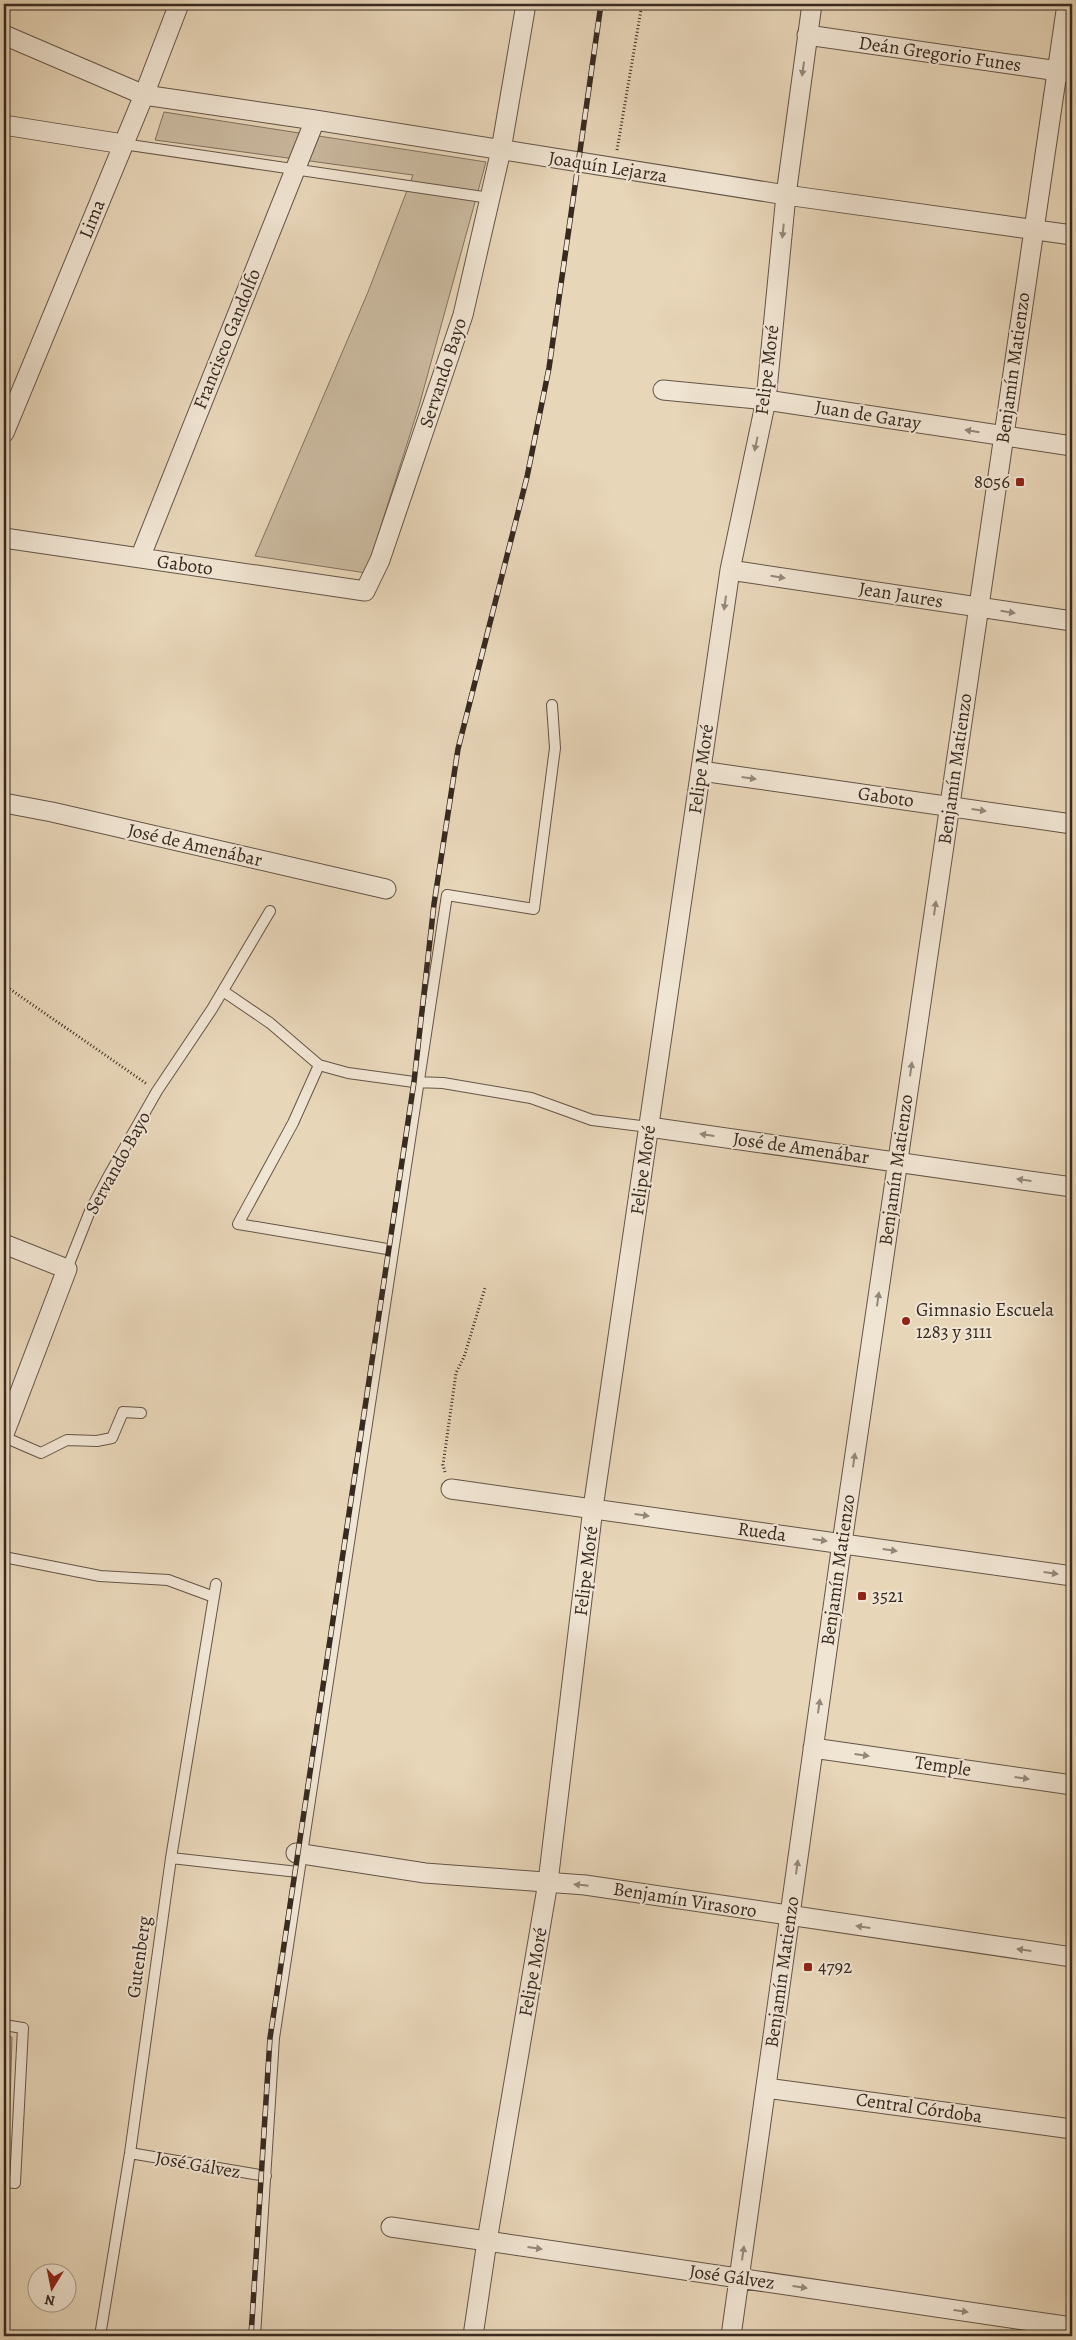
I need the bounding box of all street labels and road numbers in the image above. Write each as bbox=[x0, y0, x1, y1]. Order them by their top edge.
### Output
street label: Deán Gregorio Funes bbox=[857, 30, 1023, 78]
street label: Joaquín Lejarza bbox=[547, 145, 669, 189]
street label: Lima bbox=[73, 196, 112, 242]
street label: Francisco Gandolfo bbox=[187, 265, 267, 413]
street label: Benjamín Matienzo bbox=[990, 291, 1036, 445]
street label: Servando Bayo bbox=[413, 315, 473, 431]
street label: Felipe Moré bbox=[749, 324, 785, 416]
street label: Juan de Garay bbox=[813, 394, 923, 436]
street label: Gaboto bbox=[155, 548, 215, 582]
street label: Jean Jaures bbox=[857, 576, 945, 614]
street label: Benjamín Matienzo bbox=[932, 692, 978, 846]
street label: Felipe Moré bbox=[682, 722, 720, 816]
street label: Gaboto bbox=[856, 780, 916, 814]
street label: José de Amenábar bbox=[125, 817, 265, 873]
street label: Benjamín Matienzo bbox=[873, 1093, 919, 1247]
street label: Servando Bayo bbox=[79, 1107, 157, 1219]
street label: Felipe Moré bbox=[624, 1123, 662, 1217]
street label: José de Amenábar bbox=[731, 1126, 871, 1170]
street label: Benjamín Matienzo bbox=[815, 1493, 861, 1647]
street label: Rueda bbox=[736, 1516, 788, 1548]
street label: Felipe Moré bbox=[568, 1525, 604, 1617]
street label: Temple bbox=[913, 1749, 973, 1783]
street label: Benjamín Virasoro bbox=[611, 1876, 759, 1924]
street label: Benjamín Matienzo bbox=[759, 1895, 805, 2049]
street label: Gutenberg bbox=[120, 1914, 158, 2000]
street label: Felipe Moré bbox=[512, 1925, 554, 2019]
street label: Central Córdoba bbox=[854, 2086, 984, 2130]
street label: José Gálvez bbox=[153, 2145, 243, 2185]
street label: José Gálvez bbox=[688, 2258, 776, 2296]

